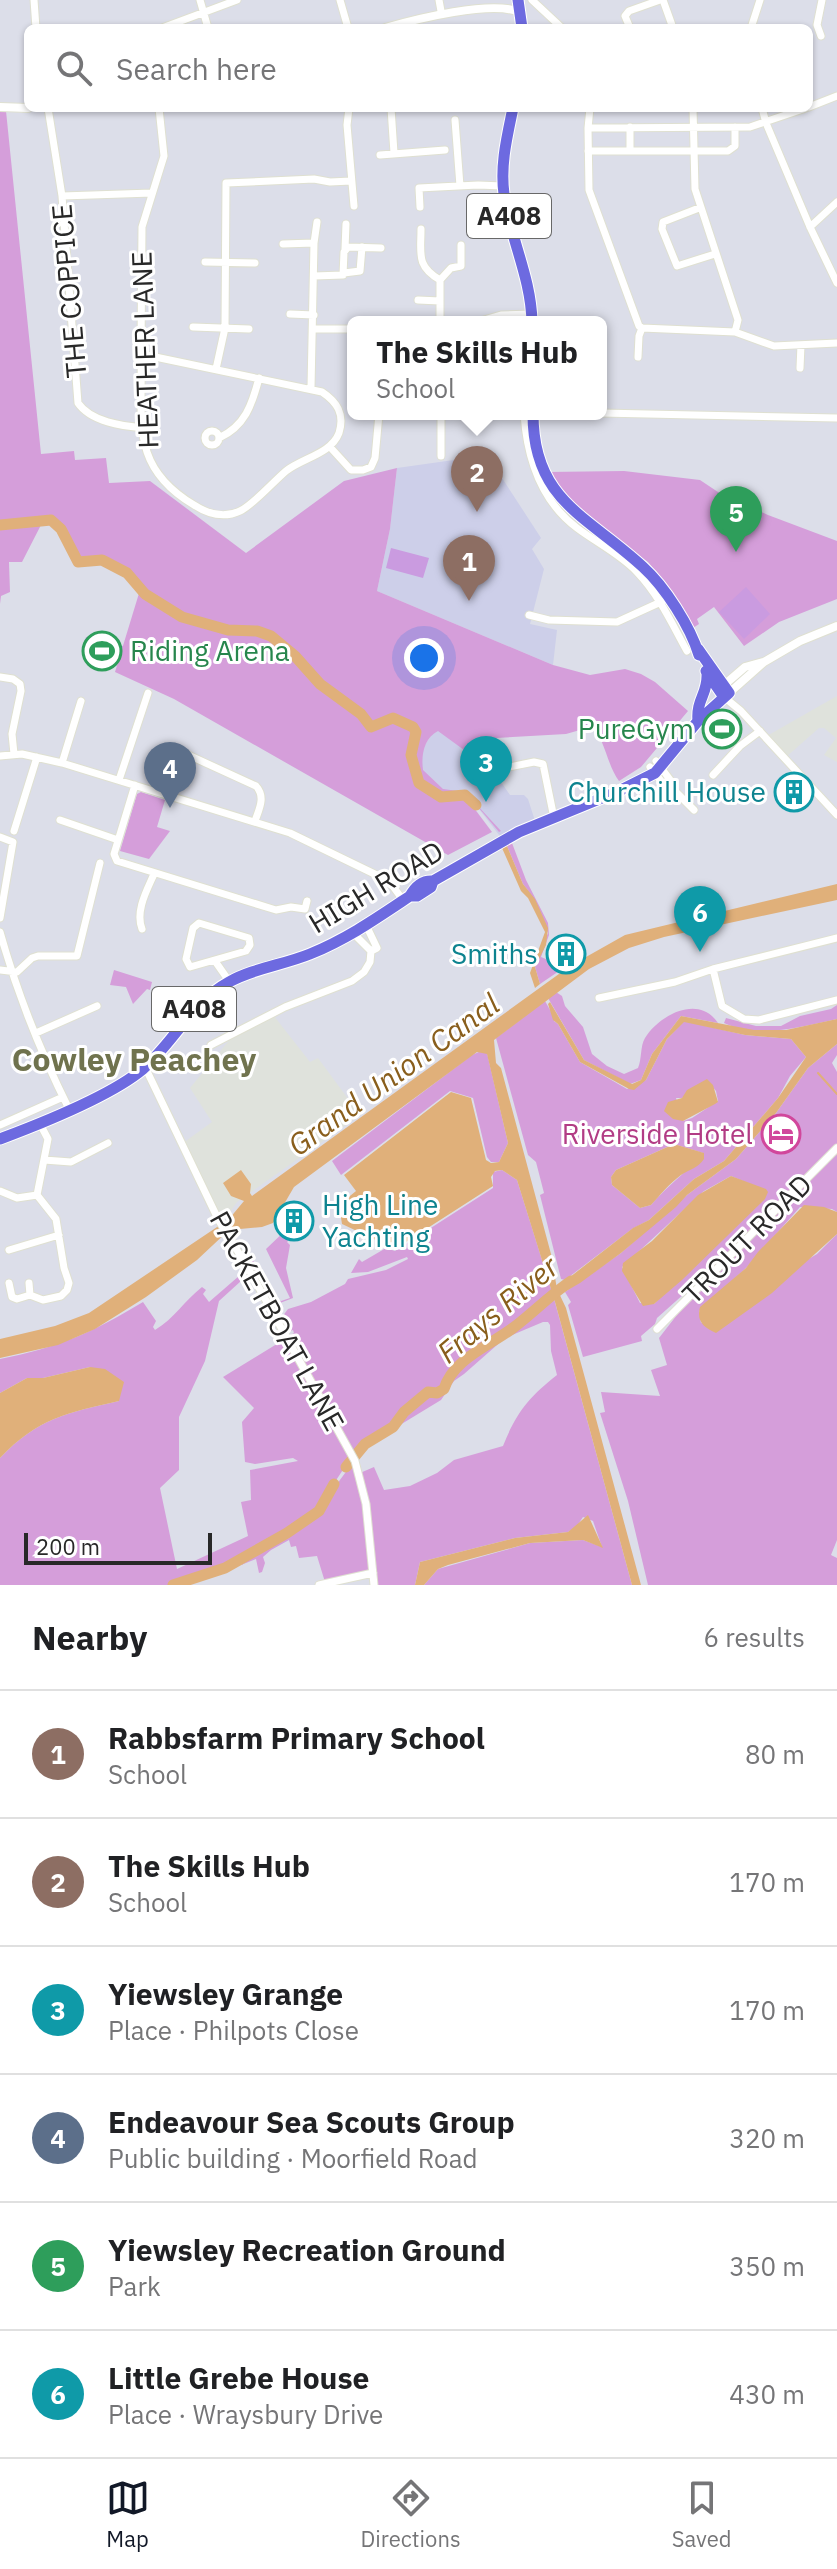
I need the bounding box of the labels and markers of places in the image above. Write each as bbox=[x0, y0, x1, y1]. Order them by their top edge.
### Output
pin: 2 bbox=[451, 446, 503, 512]
pin: 5 bbox=[710, 486, 762, 552]
pin: 1 bbox=[443, 535, 495, 601]
sports icon: Riding Arena bbox=[81, 630, 123, 672]
place label: Riding Arena bbox=[130, 632, 290, 669]
sports icon: PureGym bbox=[701, 708, 743, 750]
place label: PureGym bbox=[578, 710, 694, 747]
pin: 3 bbox=[460, 736, 512, 802]
pin: 4 bbox=[144, 742, 196, 808]
building icon: Churchill House bbox=[773, 771, 815, 813]
place label: Churchill House bbox=[568, 773, 766, 810]
pin: 6 bbox=[674, 886, 726, 952]
building icon: Smiths bbox=[545, 933, 587, 975]
place label: Smiths bbox=[451, 935, 538, 972]
hotel icon: Riverside Hotel bbox=[760, 1113, 802, 1155]
place label: Riverside Hotel bbox=[562, 1115, 753, 1152]
place label: High Line Yachting bbox=[322, 1186, 438, 1255]
building icon: High Line Yachting bbox=[273, 1200, 315, 1242]

